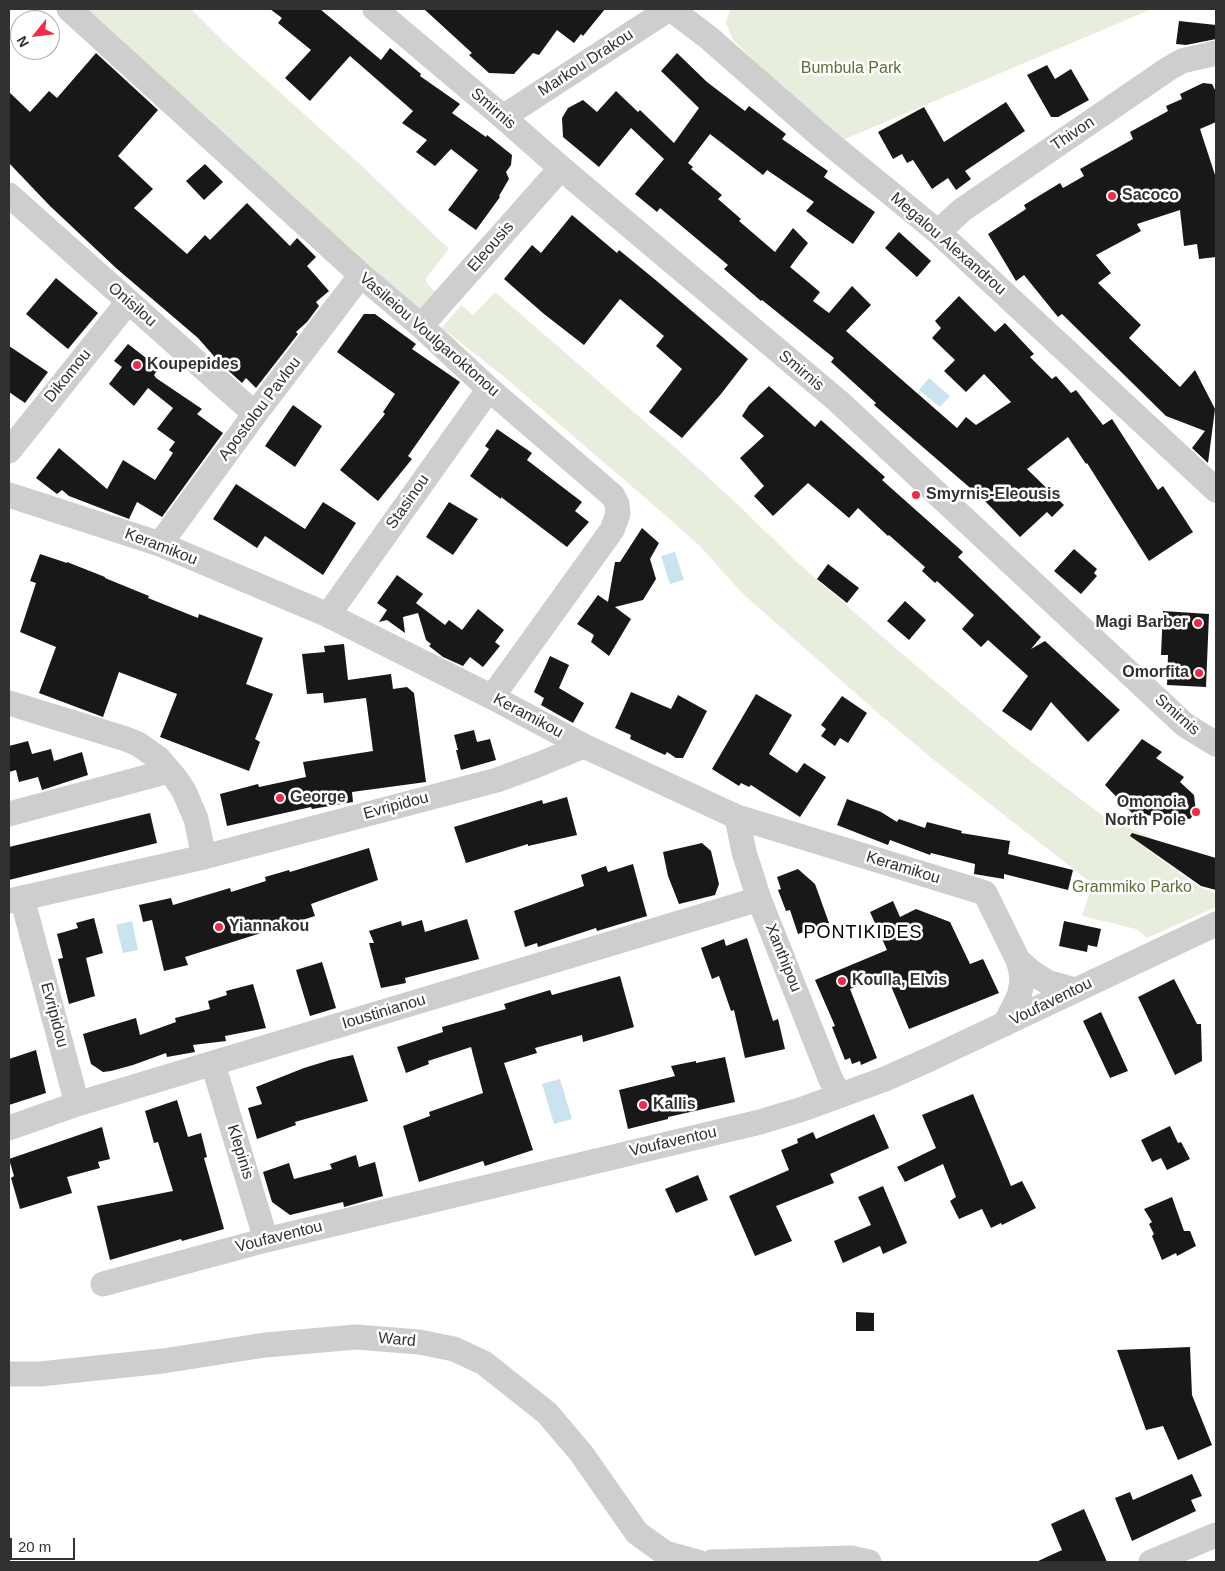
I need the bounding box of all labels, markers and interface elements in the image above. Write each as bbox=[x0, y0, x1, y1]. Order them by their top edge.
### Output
north arrow bbox=[10, 10, 60, 60]
street label: Markou Drakou bbox=[535, 25, 637, 101]
text: N bbox=[13, 33, 32, 50]
park label: Bumbula Park bbox=[801, 59, 901, 79]
street label: Smirnis bbox=[467, 84, 519, 134]
street label: Thivon bbox=[1048, 113, 1098, 155]
place label: Sacoco bbox=[1122, 186, 1179, 206]
street label: Megalou Alexandrou bbox=[886, 189, 1010, 299]
marker: Sacoco bbox=[1106, 190, 1118, 202]
street label: Eleousis bbox=[464, 218, 518, 276]
street label: Vasileiou Voulgaroktonou bbox=[355, 269, 503, 401]
street label: Onisilou bbox=[104, 279, 160, 331]
street label: Dikomou bbox=[41, 345, 95, 407]
street label: Smirnis bbox=[774, 347, 828, 395]
street label: Apostolou Pavlou bbox=[215, 353, 305, 465]
place label: Koupepides bbox=[147, 355, 239, 375]
marker: Koupepides bbox=[131, 359, 143, 371]
street label: Stasinou bbox=[382, 471, 434, 533]
place label: Smyrnis-Eleousis bbox=[926, 485, 1060, 505]
marker: Smyrnis-Eleousis bbox=[910, 489, 922, 501]
street label: Keramikou bbox=[122, 524, 200, 570]
place label: Magi Barber bbox=[1096, 613, 1188, 633]
marker: Magi Barber bbox=[1192, 617, 1204, 629]
place label: Omorfita bbox=[1122, 663, 1189, 683]
marker: Omorfita bbox=[1193, 667, 1205, 679]
street label: Keramikou bbox=[490, 690, 566, 742]
street label: Smirnis bbox=[1151, 690, 1203, 740]
place label: George bbox=[290, 788, 346, 808]
street label: Evripidou bbox=[361, 788, 431, 824]
marker: George bbox=[274, 792, 286, 804]
place label: Omonoia North Pole bbox=[1105, 793, 1186, 831]
marker: Omonoia North Pole bbox=[1190, 806, 1202, 818]
street label: Keramikou bbox=[864, 848, 942, 888]
park label: Grammiko Parko bbox=[1072, 878, 1192, 898]
place label: Yiannakou bbox=[229, 917, 309, 937]
marker: Yiannakou bbox=[213, 921, 225, 933]
street label: Xanthipou bbox=[761, 921, 805, 995]
district label: PONTIKIDES bbox=[802, 922, 924, 944]
place label: Koulla, Elvis bbox=[852, 971, 947, 991]
street label: Voufaventou bbox=[1007, 974, 1095, 1030]
marker: Koulla, Elvis bbox=[836, 975, 848, 987]
street label: Evripidou bbox=[36, 980, 72, 1050]
street label: Ioustinianou bbox=[340, 990, 428, 1034]
place label: Kallis bbox=[653, 1095, 696, 1115]
marker: Kallis bbox=[637, 1099, 649, 1111]
street label: Klepinis bbox=[223, 1122, 257, 1182]
street label: Voufaventou bbox=[627, 1123, 719, 1161]
street label: Voufaventou bbox=[234, 1217, 324, 1257]
street label: Ward bbox=[377, 1329, 417, 1351]
scale bar bbox=[12, 1528, 78, 1560]
text: 20 m bbox=[18, 1538, 51, 1555]

